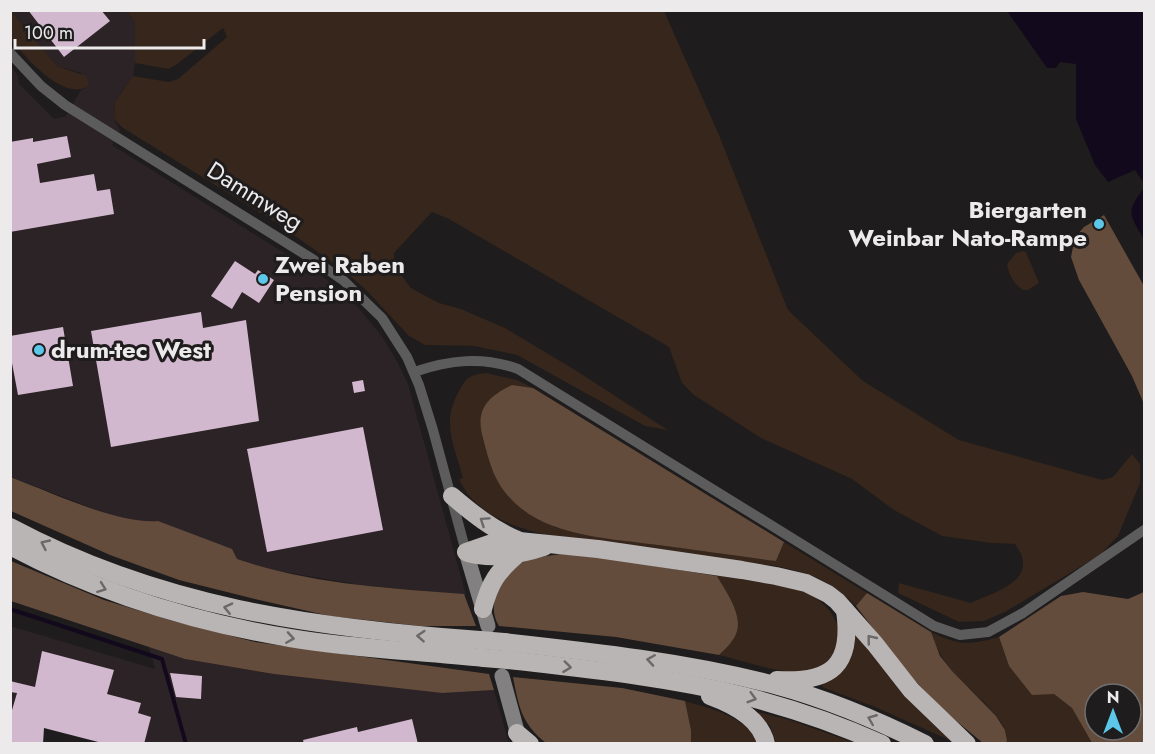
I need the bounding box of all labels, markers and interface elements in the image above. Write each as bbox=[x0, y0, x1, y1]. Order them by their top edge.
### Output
scale bar bbox=[15, 12, 204, 50]
text: 100 m bbox=[24, 20, 73, 46]
street label: Dammweg bbox=[201, 152, 310, 239]
place label: Biergarten Weinbar Nato-Rampe bbox=[849, 192, 1087, 255]
marker: Biergarten Weinbar Nato-Rampe bbox=[1092, 217, 1106, 231]
place label: Zwei Raben Pension bbox=[275, 247, 405, 310]
marker: Zwei Raben Pension bbox=[256, 272, 270, 286]
place label: drum-tec West bbox=[51, 332, 211, 367]
marker: drum-tec West bbox=[32, 343, 46, 357]
one-way arrow bbox=[479, 517, 490, 528]
one-way arrow bbox=[40, 540, 51, 552]
one-way arrow bbox=[96, 580, 107, 593]
one-way arrow bbox=[224, 603, 234, 616]
one-way arrow bbox=[417, 630, 426, 643]
one-way arrow bbox=[285, 631, 295, 644]
one-way arrow bbox=[867, 635, 878, 646]
one-way arrow bbox=[647, 655, 656, 667]
one-way arrow bbox=[562, 660, 571, 672]
north arrow bbox=[1083, 682, 1143, 742]
text: N bbox=[1107, 686, 1119, 709]
one-way arrow bbox=[746, 691, 757, 703]
one-way arrow bbox=[867, 714, 878, 726]

